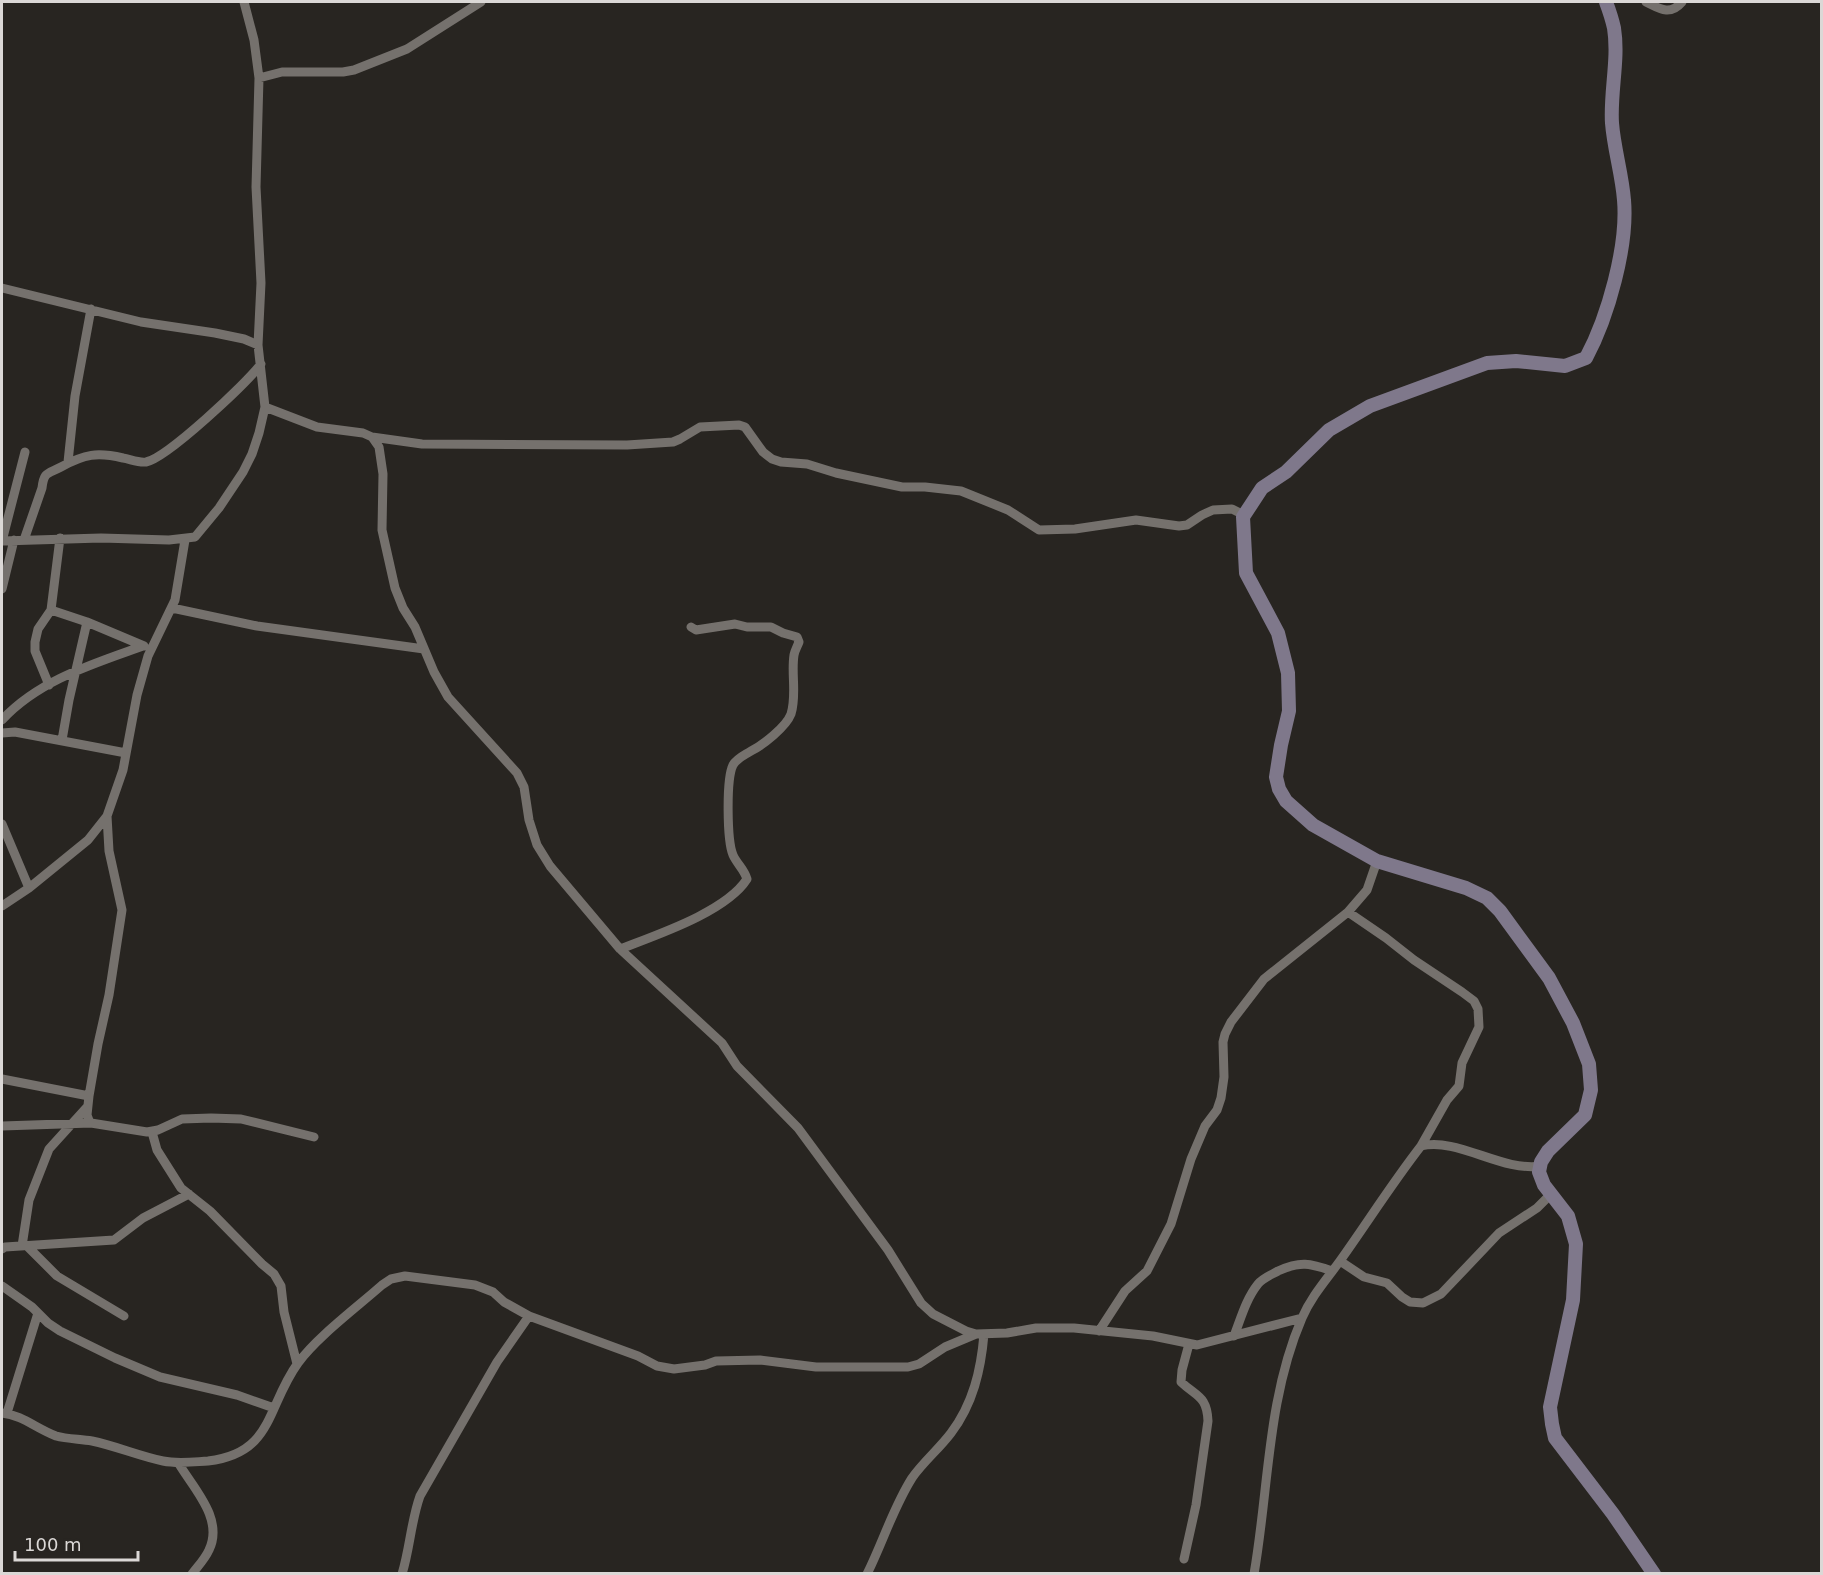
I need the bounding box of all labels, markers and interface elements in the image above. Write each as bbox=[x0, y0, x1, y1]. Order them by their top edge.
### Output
scale bar bbox=[15, 1524, 138, 1562]
text: 100 m bbox=[24, 1534, 82, 1555]

